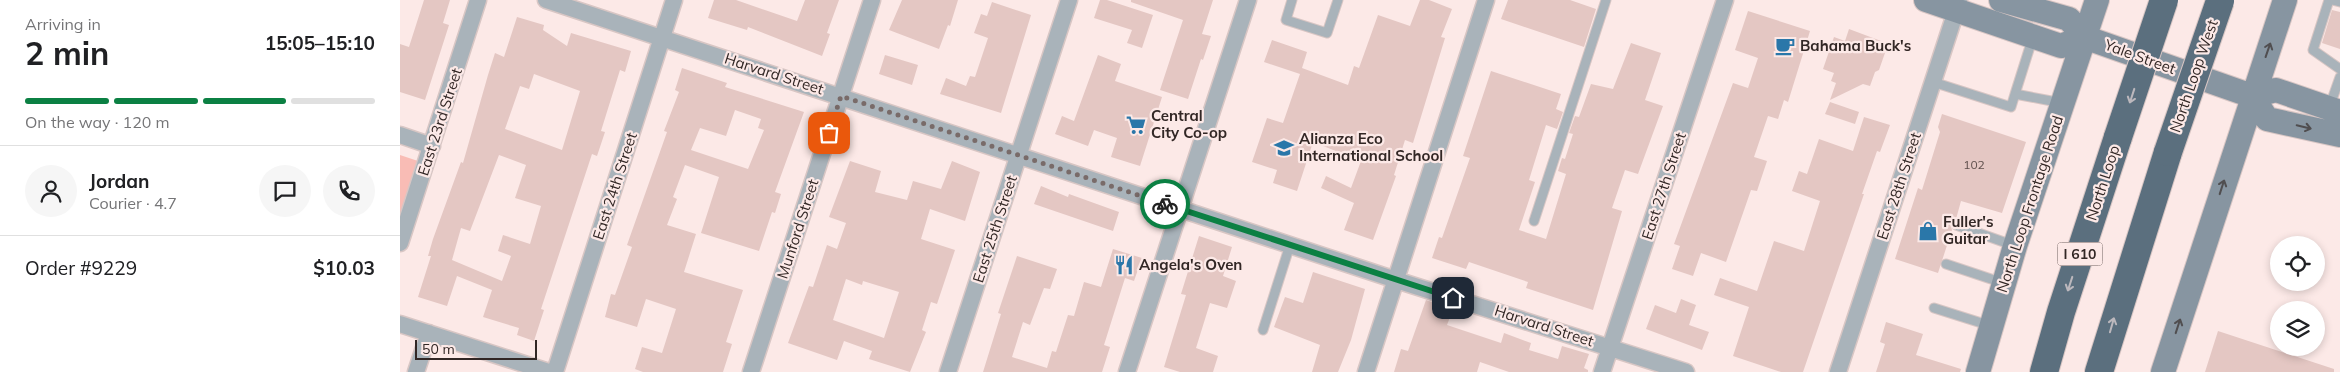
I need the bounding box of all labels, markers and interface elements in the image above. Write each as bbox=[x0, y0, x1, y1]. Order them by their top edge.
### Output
text: Arriving in bbox=[25, 14, 101, 34]
street label: North Loop West bbox=[2165, 17, 2222, 135]
text: 15:05–15:10 bbox=[265, 31, 375, 55]
text: 2 min bbox=[25, 33, 109, 73]
cafe icon: Bahama Buck's bbox=[1774, 35, 1796, 57]
street label: Yale Street bbox=[2101, 35, 2178, 78]
place label: Bahama Buck's bbox=[1800, 36, 1911, 55]
one-way arrow bbox=[2264, 43, 2273, 58]
street label: Harvard Street bbox=[722, 49, 826, 98]
street label: East 23rd Street bbox=[413, 66, 466, 178]
one-way arrow bbox=[2127, 88, 2136, 103]
place label: Central City Co-op bbox=[1151, 106, 1227, 142]
text: On the way · 120 m bbox=[25, 112, 170, 132]
pin bbox=[808, 112, 850, 154]
street label: North Loop Frontage Road bbox=[1992, 113, 2067, 295]
supermarket icon: Central City Co-op bbox=[1125, 114, 1147, 136]
icon: bag bbox=[815, 119, 843, 147]
one-way arrow bbox=[2295, 123, 2311, 132]
place label: Alianza Eco International School bbox=[1299, 129, 1443, 165]
street label: East 24th Street bbox=[588, 130, 641, 242]
street label: East 27th Street bbox=[1637, 130, 1690, 242]
street label: East 28th Street bbox=[1872, 130, 1925, 242]
school or university icon: Alianza Eco International School bbox=[1273, 137, 1295, 159]
street label: North Loop bbox=[2081, 143, 2124, 223]
house number: 102 bbox=[1963, 157, 1985, 172]
button: person bbox=[25, 165, 77, 217]
button: chat bbox=[259, 165, 311, 217]
button: phone bbox=[323, 165, 375, 217]
text: Jordan bbox=[89, 169, 149, 193]
street label: East 25th Street bbox=[968, 173, 1021, 285]
street label: Munford Street bbox=[773, 177, 823, 281]
courier bbox=[1140, 179, 1190, 229]
one-way arrow bbox=[2218, 179, 2228, 195]
icon: bike bbox=[1151, 190, 1179, 218]
text: Courier · 4.7 bbox=[89, 193, 177, 213]
place label: Fuller's Guitar bbox=[1943, 212, 1993, 248]
shop icon: Fuller's Guitar bbox=[1917, 220, 1939, 242]
map controls bbox=[2270, 236, 2325, 356]
button: locate bbox=[2270, 236, 2325, 291]
road number: I 610 bbox=[2058, 242, 2102, 266]
restaurant icon: Angela's Oven bbox=[1113, 254, 1135, 276]
place label: Angela's Oven bbox=[1139, 255, 1242, 274]
text: Order #9229 bbox=[25, 256, 137, 280]
text: $10.03 bbox=[313, 256, 375, 280]
one-way arrow bbox=[2065, 275, 2075, 291]
pin bbox=[1432, 277, 1474, 319]
icon: home bbox=[1439, 284, 1467, 312]
street label: Harvard Street bbox=[1492, 301, 1596, 350]
button: layers bbox=[2270, 301, 2325, 356]
one-way arrow bbox=[2108, 318, 2118, 334]
one-way arrow bbox=[2173, 318, 2183, 334]
scale bar bbox=[415, 337, 538, 360]
text: 50 m bbox=[422, 340, 455, 358]

